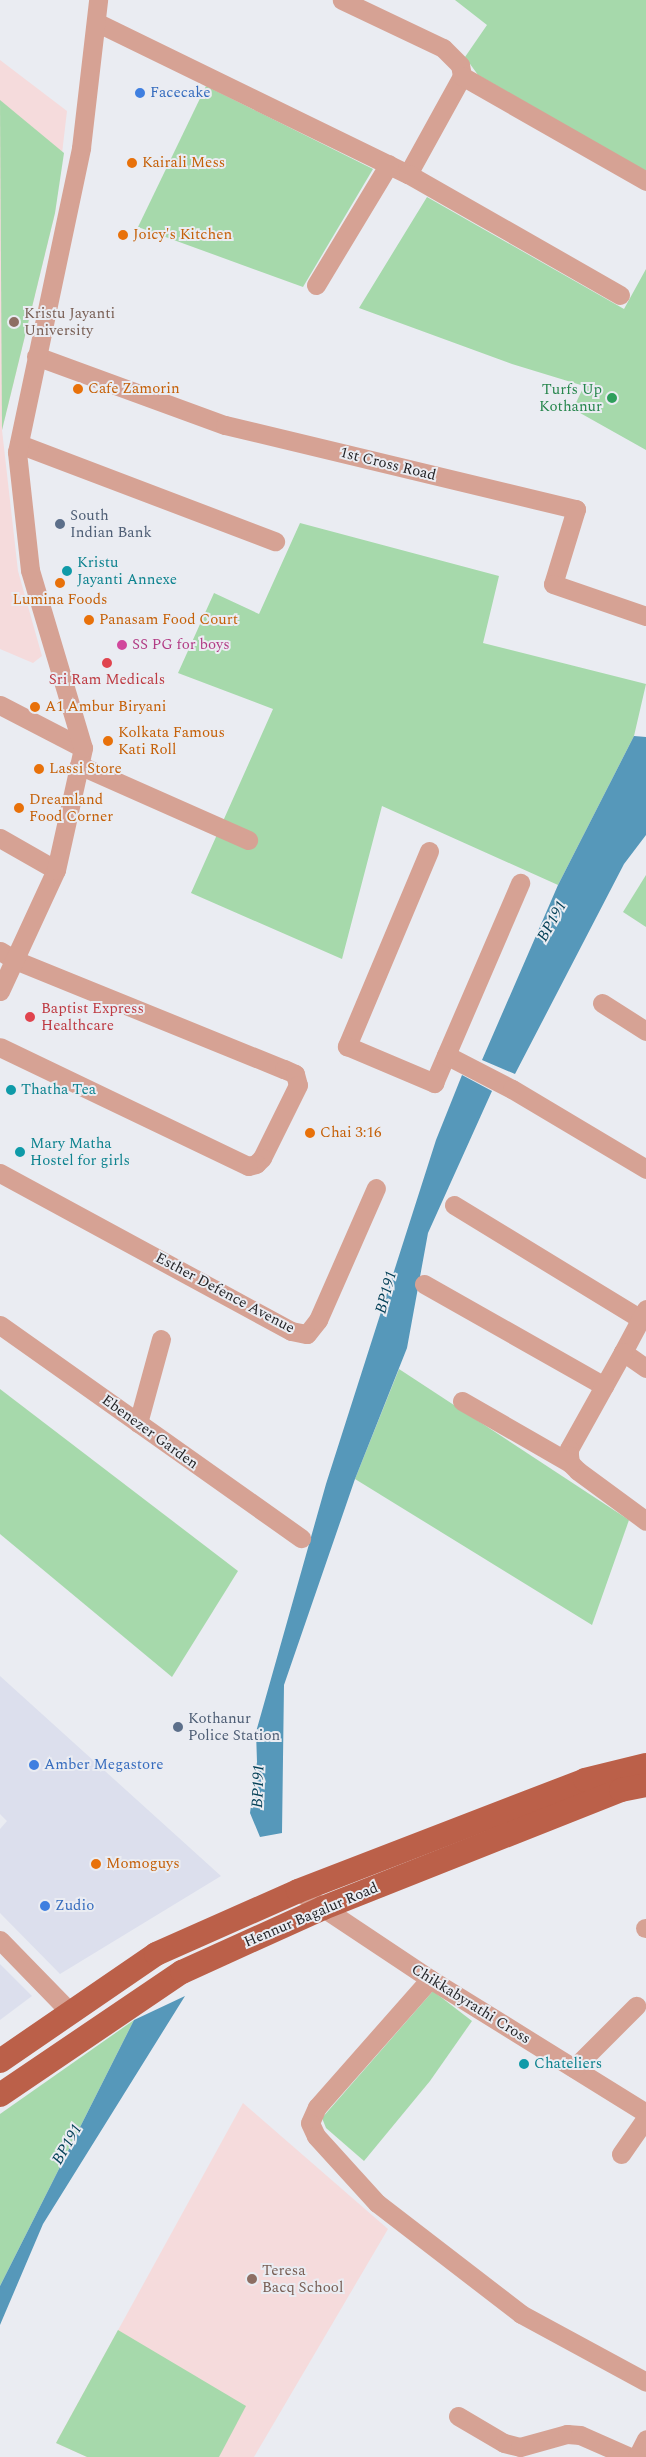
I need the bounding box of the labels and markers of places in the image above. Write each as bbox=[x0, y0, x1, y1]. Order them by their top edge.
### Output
place label: Facecake bbox=[150, 84, 210, 102]
marker: Facecake bbox=[134, 87, 146, 99]
place label: Kairali Mess bbox=[142, 154, 225, 172]
marker: Kairali Mess bbox=[126, 157, 138, 169]
place label: Joicy's Kitchen bbox=[133, 226, 232, 244]
marker: Joicy's Kitchen bbox=[117, 229, 129, 241]
place label: Kristu Jayanti University bbox=[24, 304, 115, 339]
marker: Kristu Jayanti University bbox=[8, 316, 20, 328]
place label: Cafe Zamorin bbox=[88, 380, 180, 398]
place label: Turfs Up Kothanur bbox=[539, 380, 602, 415]
marker: Cafe Zamorin bbox=[72, 383, 84, 395]
marker: Turfs Up Kothanur bbox=[606, 392, 618, 404]
place label: South Indian Bank bbox=[70, 506, 152, 541]
marker: South Indian Bank bbox=[54, 518, 66, 530]
place label: Kristu Jayanti Annexe bbox=[77, 553, 177, 588]
marker: Kristu Jayanti Annexe bbox=[61, 565, 73, 577]
marker: Lumina Foods bbox=[54, 577, 66, 589]
place label: Lumina Foods bbox=[12, 591, 108, 609]
place label: Panasam Food Court bbox=[99, 611, 238, 629]
marker: Panasam Food Court bbox=[83, 614, 95, 626]
place label: SS PG for boys bbox=[132, 636, 230, 654]
marker: SS PG for boys bbox=[116, 639, 128, 651]
marker: Sri Ram Medicals bbox=[101, 657, 113, 669]
place label: Sri Ram Medicals bbox=[49, 671, 165, 689]
place label: A1 Ambur Biryani bbox=[45, 698, 166, 716]
marker: A1 Ambur Biryani bbox=[29, 701, 41, 713]
place label: Kolkata Famous Kati Roll bbox=[118, 723, 225, 758]
marker: Kolkata Famous Kati Roll bbox=[102, 735, 114, 747]
place label: Lassi Store bbox=[49, 760, 122, 778]
marker: Lassi Store bbox=[33, 763, 45, 775]
place label: Dreamland Food Corner bbox=[29, 790, 113, 825]
marker: Dreamland Food Corner bbox=[13, 802, 25, 814]
place label: Baptist Express Healthcare bbox=[41, 999, 144, 1034]
marker: Baptist Express Healthcare bbox=[23, 1010, 37, 1024]
place label: Thatha Tea bbox=[21, 1081, 96, 1099]
marker: Thatha Tea bbox=[5, 1084, 17, 1096]
place label: Chai 3:16 bbox=[320, 1124, 382, 1142]
marker: Chai 3:16 bbox=[304, 1127, 316, 1139]
place label: Mary Matha Hostel for girls bbox=[30, 1134, 130, 1169]
marker: Mary Matha Hostel for girls bbox=[14, 1146, 26, 1158]
place label: Kothanur Police Station bbox=[188, 1709, 280, 1744]
marker: Kothanur Police Station bbox=[172, 1721, 184, 1733]
place label: Amber Megastore bbox=[44, 1756, 163, 1774]
marker: Amber Megastore bbox=[28, 1759, 40, 1771]
place label: Momoguys bbox=[106, 1855, 180, 1873]
marker: Momoguys bbox=[90, 1858, 102, 1870]
place label: Zudio bbox=[55, 1897, 94, 1915]
marker: Zudio bbox=[39, 1900, 51, 1912]
place label: Chateliers bbox=[534, 2055, 602, 2073]
marker: Chateliers bbox=[518, 2058, 530, 2070]
place label: Teresa Bacq School bbox=[262, 2261, 343, 2296]
marker: Teresa Bacq School bbox=[246, 2273, 258, 2285]

